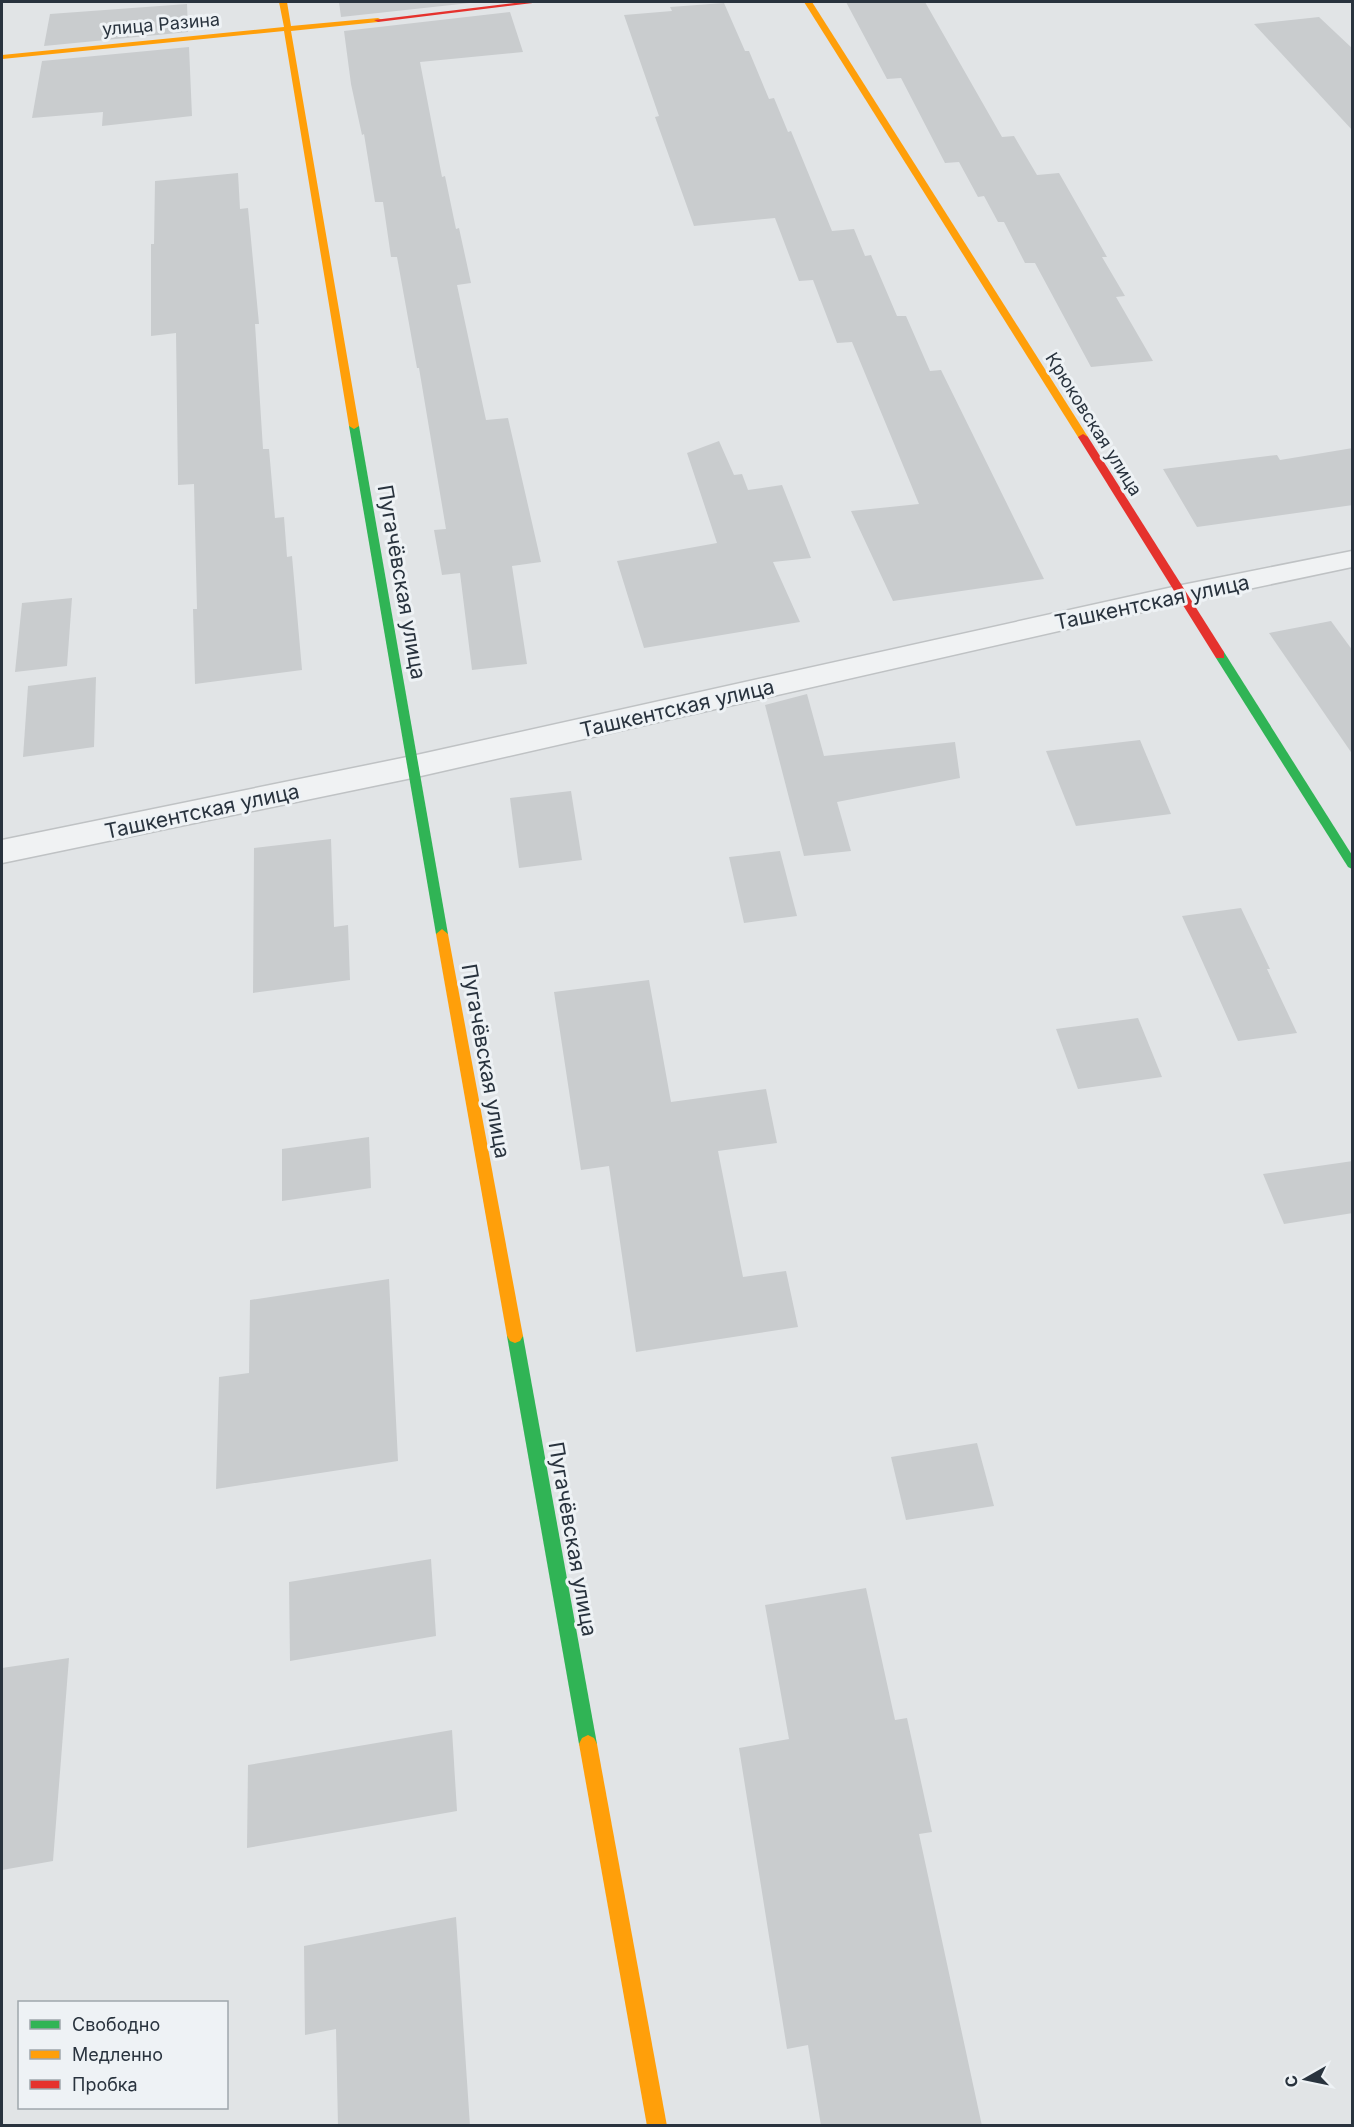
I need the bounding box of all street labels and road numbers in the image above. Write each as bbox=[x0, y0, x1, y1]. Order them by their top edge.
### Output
street label: улица Разина bbox=[101, 8, 221, 40]
street label: Крюковская улица bbox=[1041, 348, 1147, 500]
street label: Пугачёвская улица bbox=[373, 483, 431, 681]
street label: Ташкентская улица bbox=[1052, 569, 1252, 635]
street label: Ташкентская улица bbox=[577, 673, 777, 743]
street label: Ташкентская улица bbox=[102, 778, 302, 844]
street label: Пугачёвская улица bbox=[457, 962, 515, 1160]
street label: Пугачёвская улица bbox=[544, 1440, 602, 1638]

